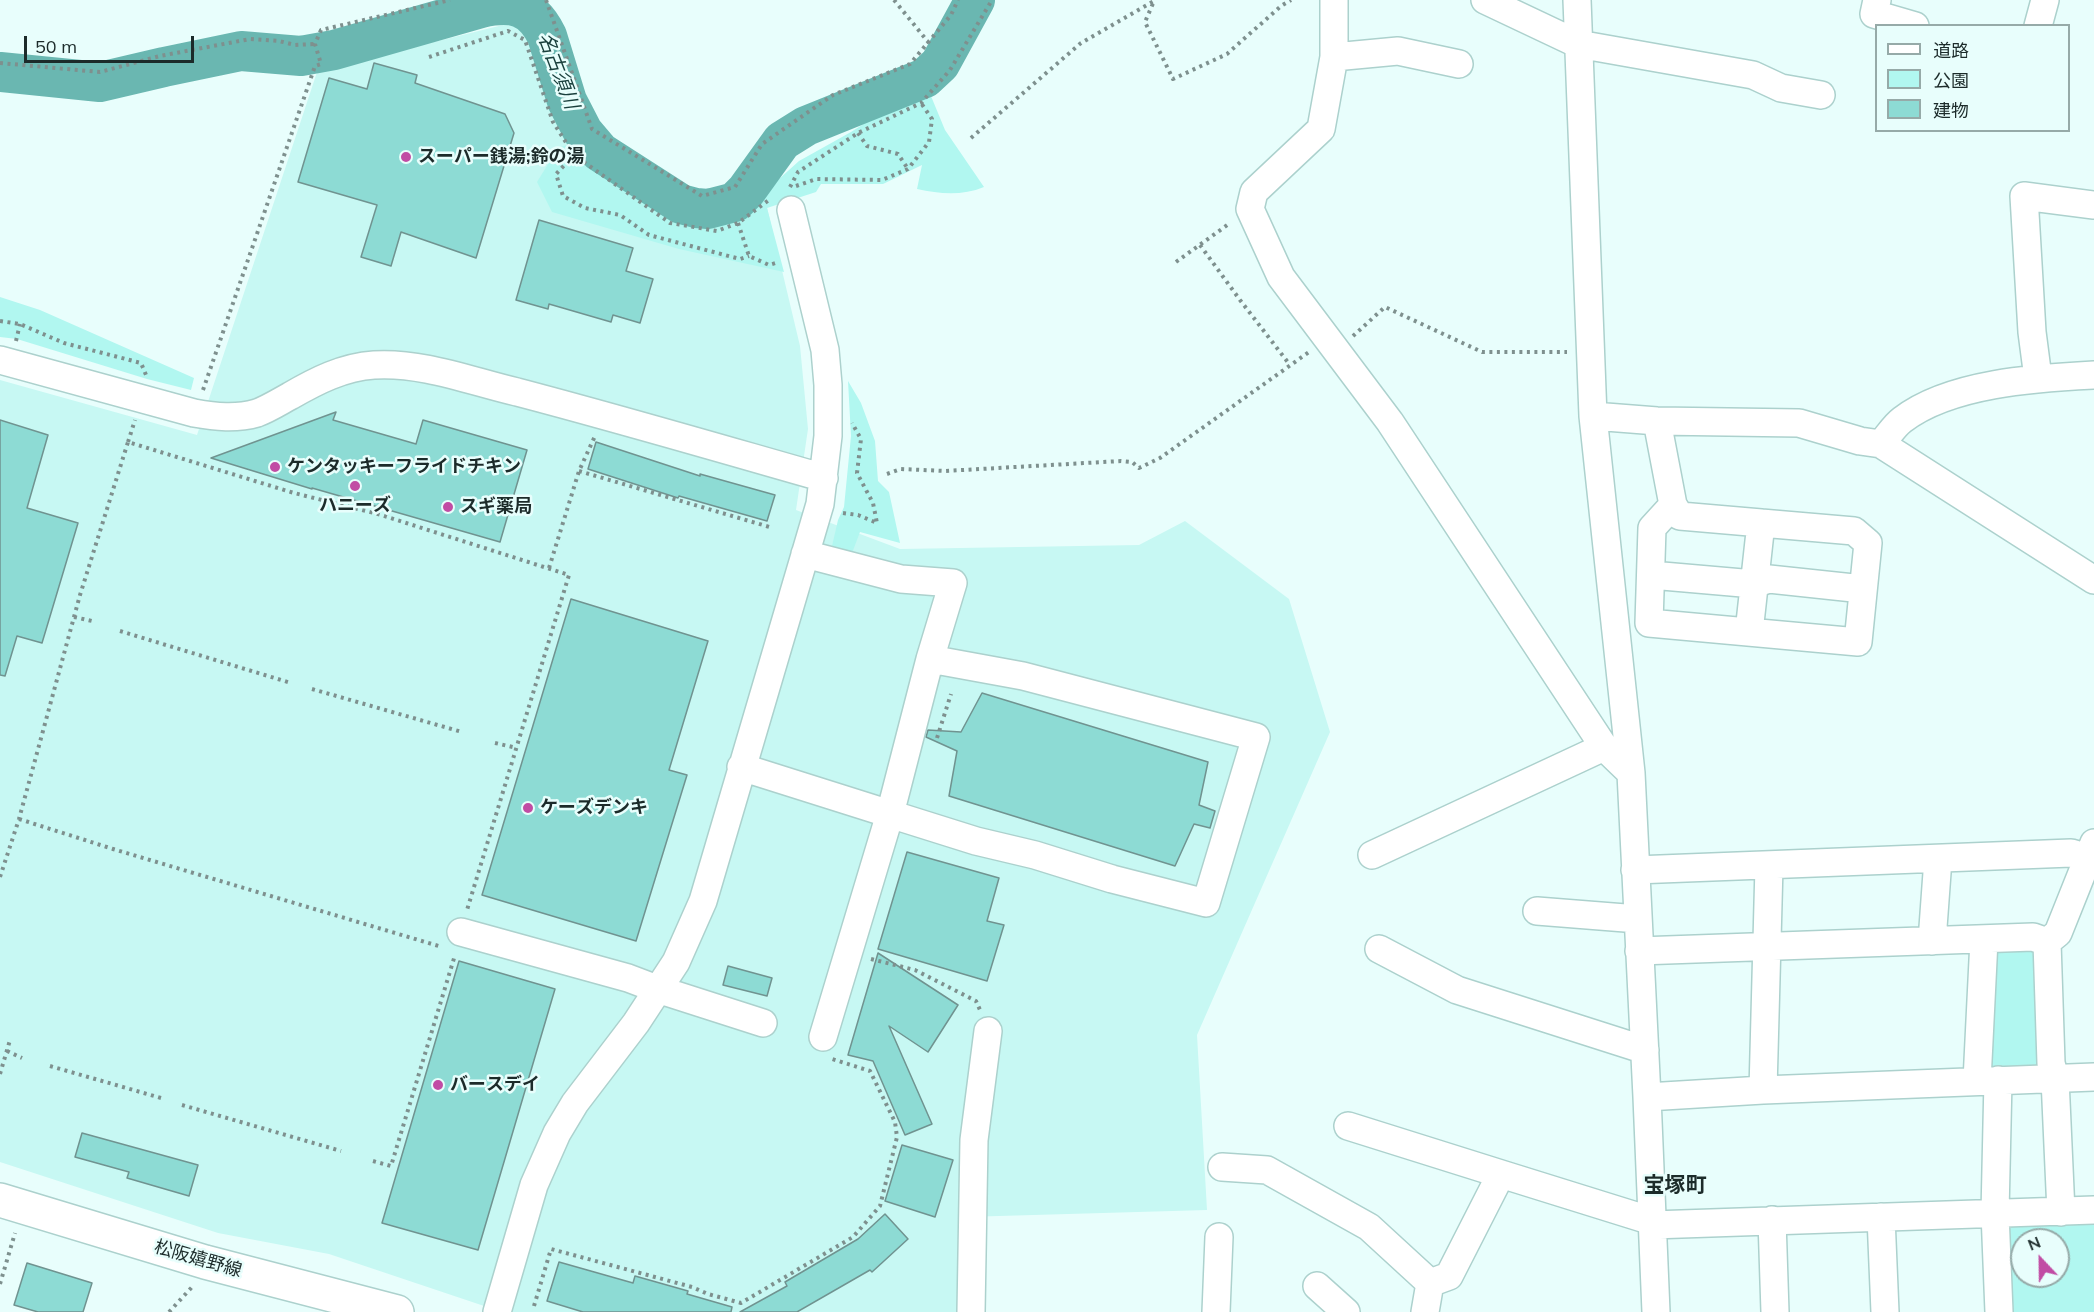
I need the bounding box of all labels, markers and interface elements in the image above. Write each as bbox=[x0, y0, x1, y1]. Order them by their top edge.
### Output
scale bar bbox=[27, 24, 196, 62]
legend bbox=[1875, 24, 2070, 132]
water label: 名古須川 bbox=[532, 29, 584, 113]
text: 50 m bbox=[35, 35, 77, 58]
text: 道路 bbox=[1933, 39, 1969, 62]
text: 公園 bbox=[1933, 69, 1969, 92]
text: 建物 bbox=[1933, 99, 1969, 122]
place label: スーパー銭湯;鈴の湯 bbox=[418, 146, 584, 168]
marker: スーパー銭湯;鈴の湯 bbox=[399, 150, 413, 164]
place label: ケンタッキーフライドチキン bbox=[287, 456, 521, 478]
marker: ケンタッキーフライドチキン bbox=[268, 460, 282, 474]
marker: ハニーズ bbox=[348, 479, 362, 493]
place label: ハニーズ bbox=[319, 495, 391, 517]
place label: スギ薬局 bbox=[460, 496, 532, 518]
marker: スギ薬局 bbox=[441, 500, 455, 514]
place label: ケーズデンキ bbox=[540, 797, 648, 819]
marker: ケーズデンキ bbox=[521, 801, 535, 815]
place label: バースデイ bbox=[450, 1074, 540, 1096]
marker: バースデイ bbox=[431, 1078, 445, 1092]
district label: 宝塚町 bbox=[1644, 1173, 1706, 1199]
north arrow bbox=[2010, 1228, 2070, 1288]
text: N bbox=[2025, 1232, 2043, 1255]
street label: 松阪嬉野線 bbox=[152, 1236, 244, 1282]

